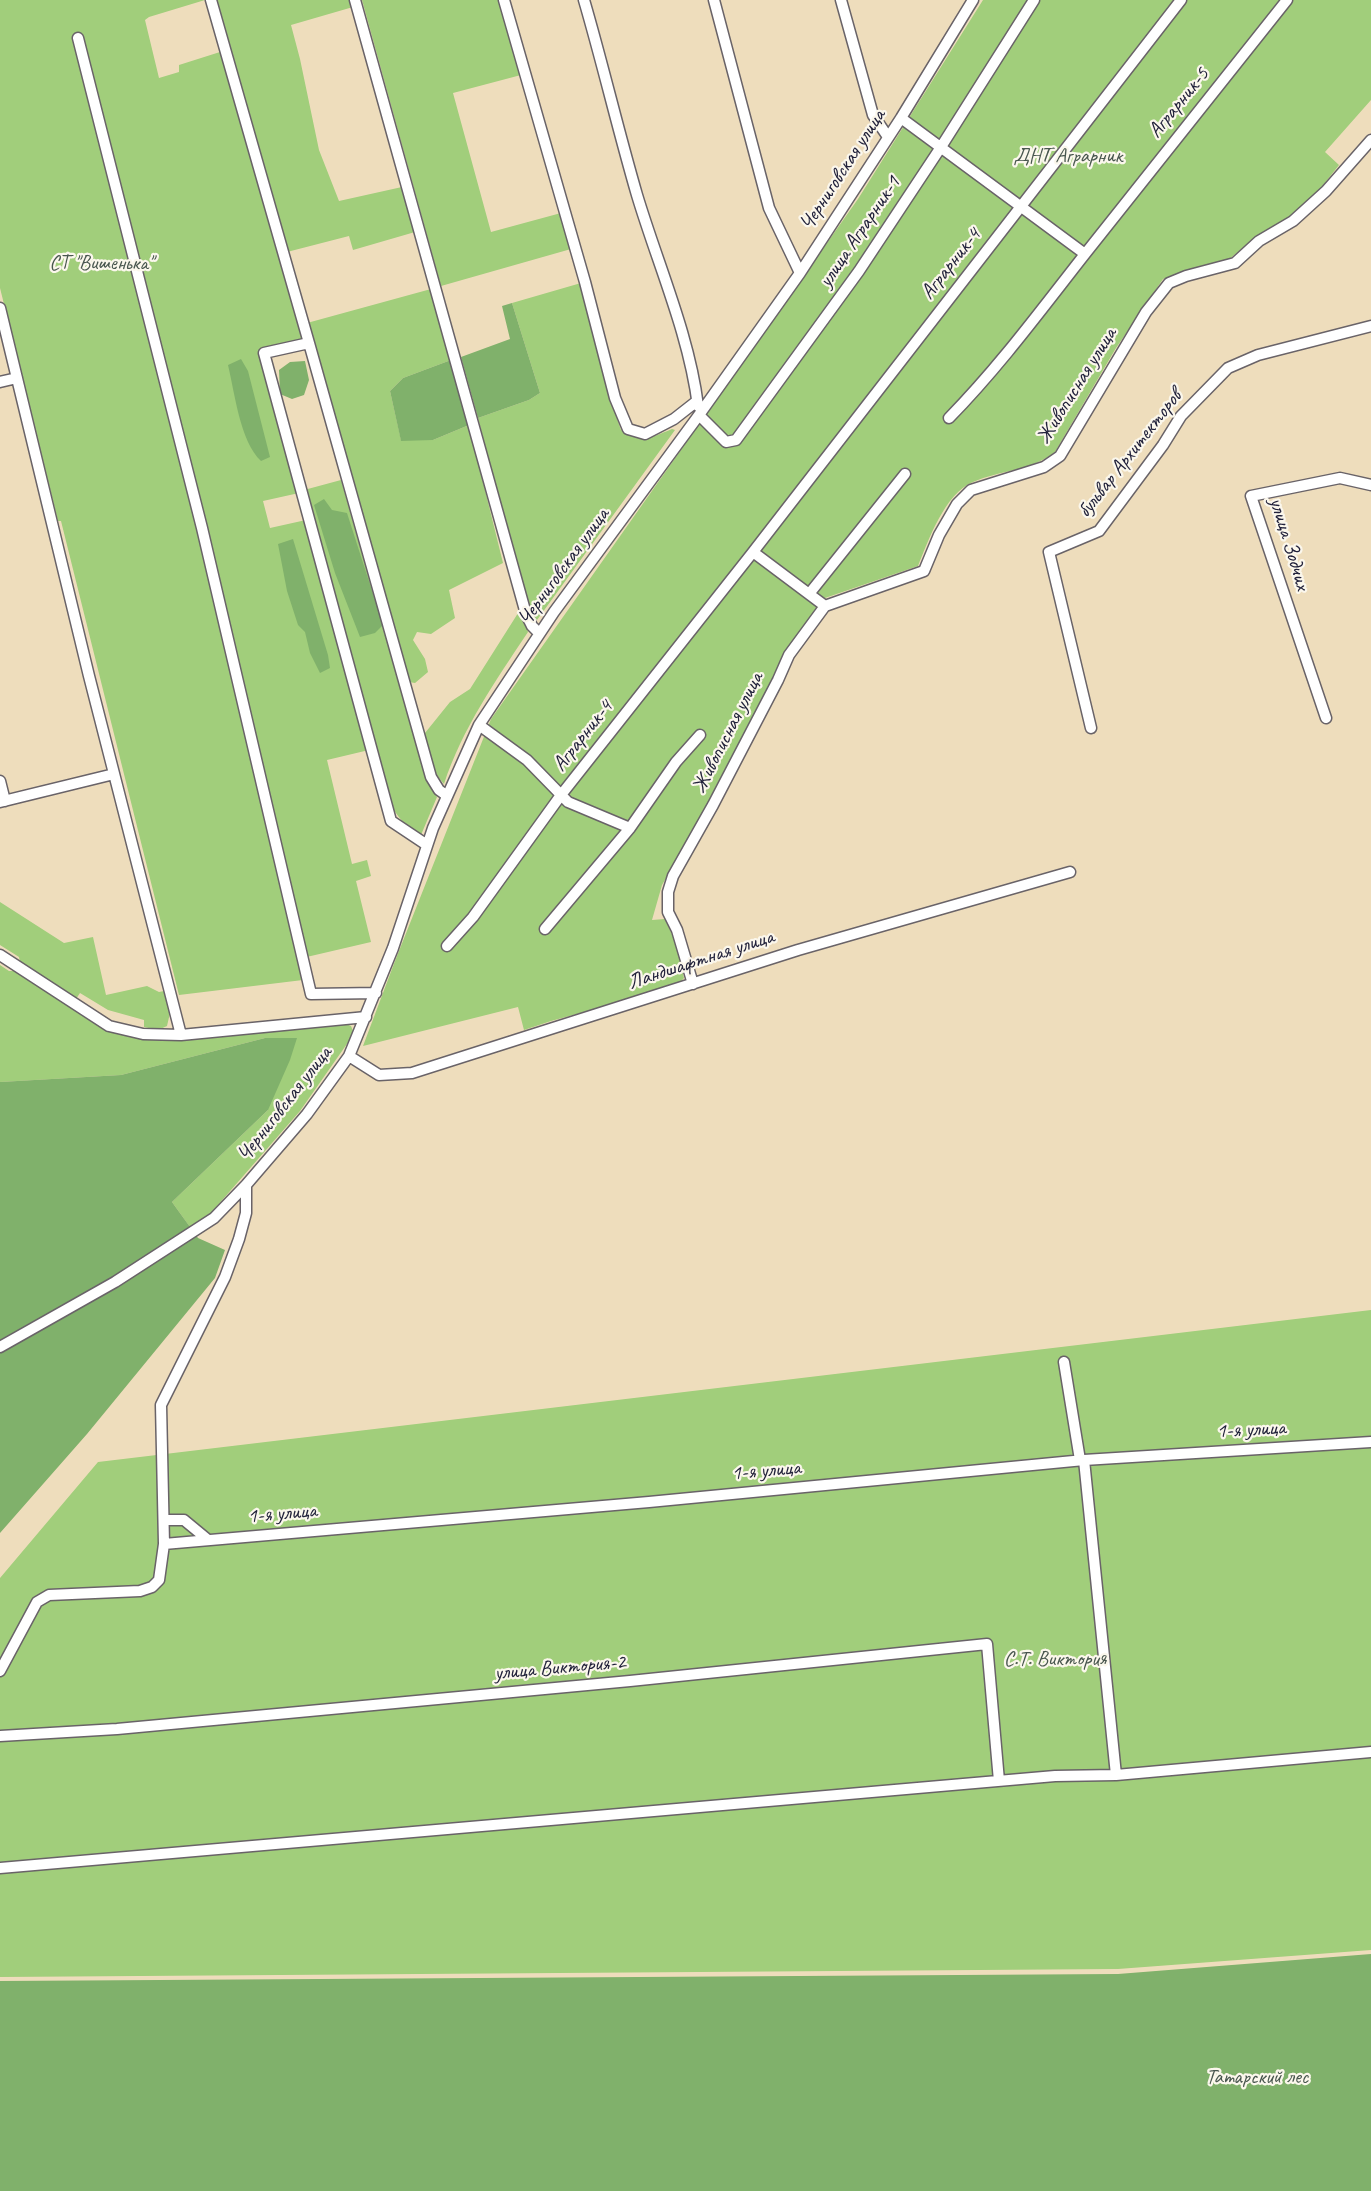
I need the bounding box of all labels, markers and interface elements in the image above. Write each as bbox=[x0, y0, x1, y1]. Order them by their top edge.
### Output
street label: Аграрник-5 bbox=[1143, 63, 1215, 143]
street label: Черниговская улица bbox=[795, 105, 891, 235]
park label: ДНТ Аграрник bbox=[1014, 143, 1122, 169]
street label: улица Аграрник-1 bbox=[814, 172, 906, 292]
street label: Аграрник-4 bbox=[915, 223, 987, 305]
park label: СТ "Вишенька" bbox=[49, 250, 153, 276]
street label: Живописная улица bbox=[1031, 323, 1123, 449]
street label: бульвар Архитекторов bbox=[1072, 385, 1188, 523]
street label: улица Зодчих bbox=[1263, 495, 1315, 593]
street label: Черниговская улица bbox=[513, 503, 615, 631]
street label: Живописная улица bbox=[687, 668, 769, 798]
street label: Аграрник-4 bbox=[547, 695, 619, 777]
street label: Ландшафтная улица bbox=[625, 925, 777, 995]
street label: Черниговская улица bbox=[232, 1042, 338, 1166]
street label: 1-я улица bbox=[1216, 1416, 1286, 1444]
street label: 1-я улица bbox=[730, 1455, 802, 1487]
street label: 1-я улица bbox=[246, 1498, 318, 1530]
park label: С.Т. Виктория bbox=[1004, 1646, 1106, 1672]
street label: улица Виктория-2 bbox=[494, 1650, 626, 1686]
park label: Татарский лес bbox=[1206, 2064, 1308, 2090]

